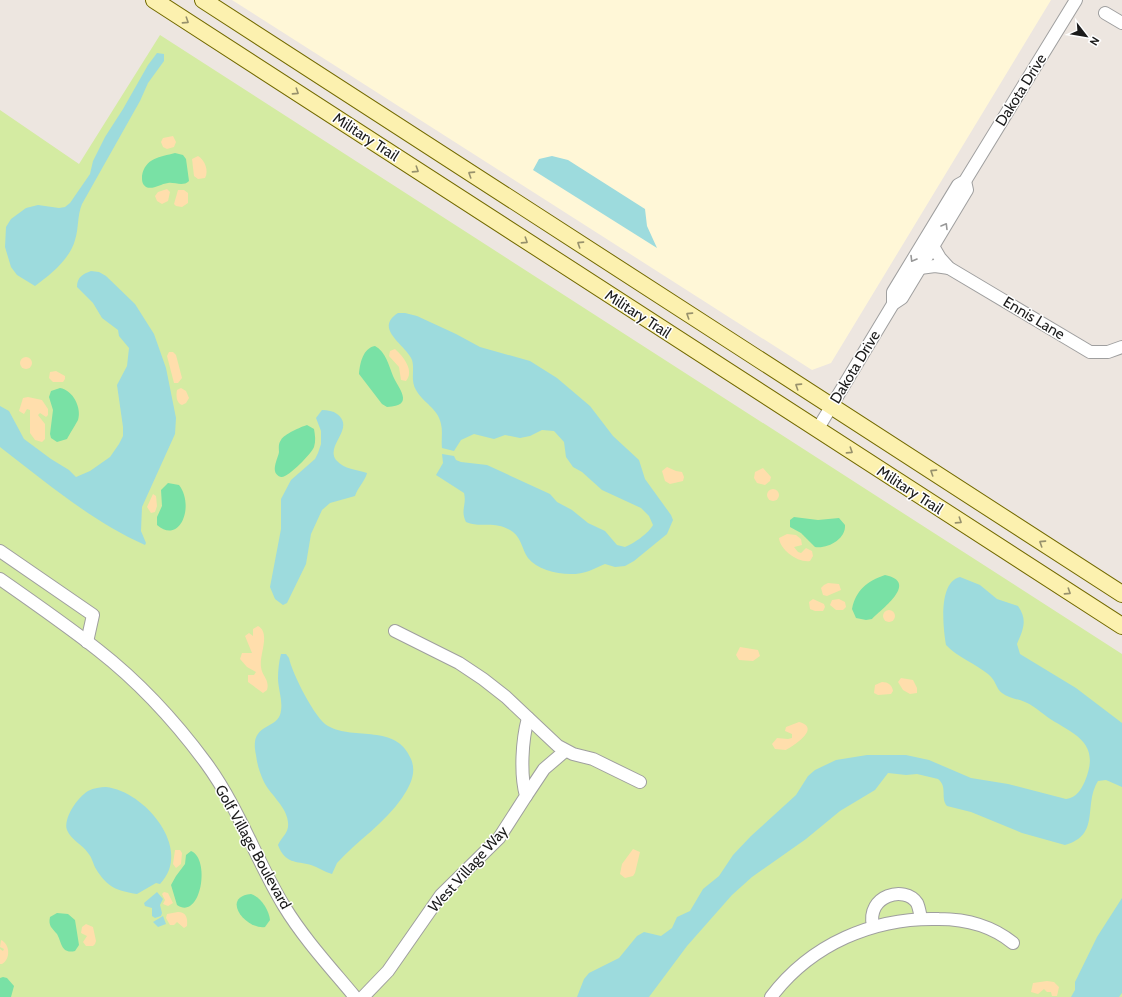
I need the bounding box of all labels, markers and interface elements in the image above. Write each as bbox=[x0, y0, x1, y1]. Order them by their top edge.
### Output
one-way arrow bbox=[182, 16, 189, 23]
north arrow bbox=[1066, 16, 1106, 56]
text: N bbox=[1087, 34, 1103, 48]
street label: Dakota Drive bbox=[992, 50, 1050, 129]
one-way arrow bbox=[291, 87, 298, 94]
street label: Military Trail bbox=[330, 109, 403, 165]
one-way arrow bbox=[412, 165, 419, 172]
one-way arrow bbox=[468, 171, 475, 178]
one-way arrow bbox=[941, 223, 948, 230]
one-way arrow bbox=[521, 236, 528, 243]
one-way arrow bbox=[577, 241, 584, 249]
one-way arrow bbox=[911, 255, 918, 262]
street label: Military Trail bbox=[602, 286, 675, 342]
street label: Ennis Lane bbox=[1000, 293, 1068, 344]
one-way arrow bbox=[686, 312, 693, 320]
street label: Dakota Drive bbox=[826, 327, 884, 407]
one-way arrow bbox=[795, 383, 802, 391]
one-way arrow bbox=[845, 446, 852, 453]
street label: Military Trail bbox=[874, 462, 947, 518]
one-way arrow bbox=[930, 470, 937, 477]
one-way arrow bbox=[955, 516, 962, 524]
one-way arrow bbox=[1039, 540, 1046, 547]
one-way arrow bbox=[1064, 587, 1071, 594]
street label: Golf Village Boulevard bbox=[211, 782, 295, 912]
street label: West Village Way bbox=[425, 822, 512, 916]

